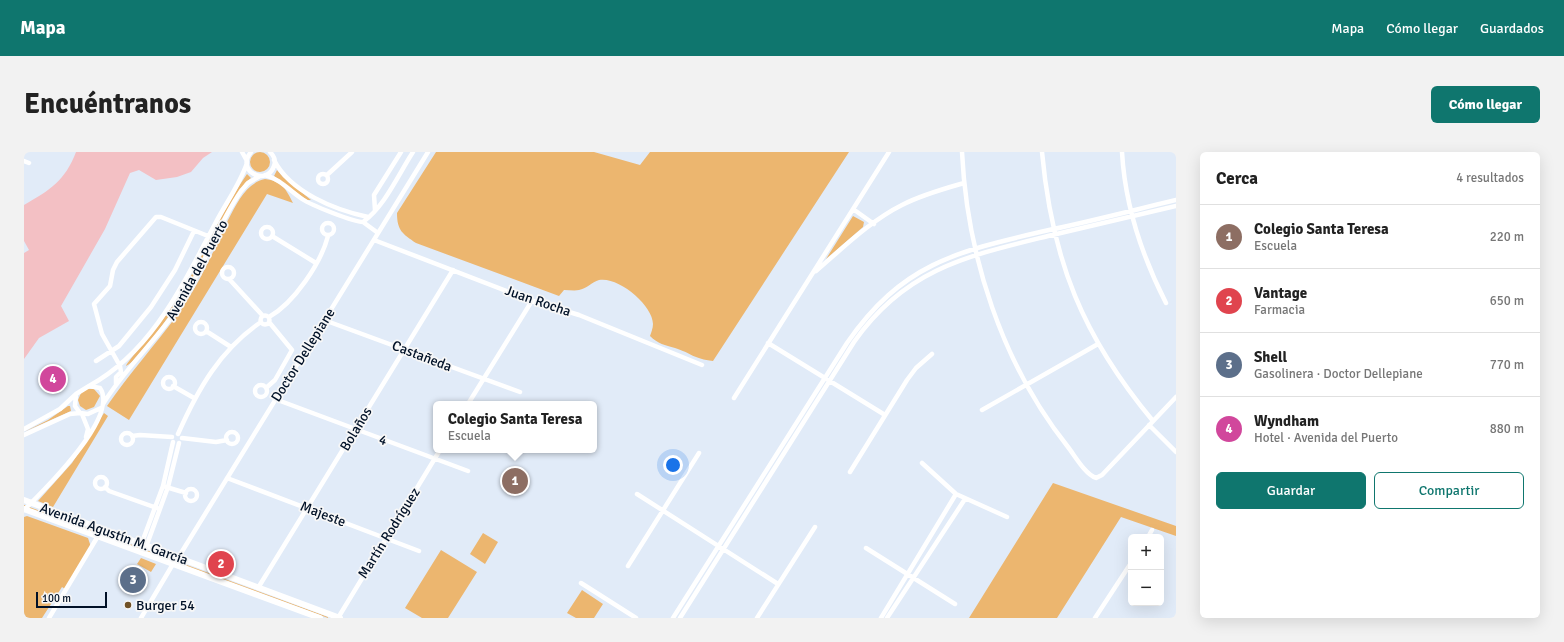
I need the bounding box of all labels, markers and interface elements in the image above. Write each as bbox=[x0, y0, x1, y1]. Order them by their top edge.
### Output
text: Mapa bbox=[20, 16, 66, 40]
text: Mapa bbox=[1331, 20, 1364, 37]
text: Cómo llegar bbox=[1386, 20, 1458, 37]
text: Guardados bbox=[1480, 20, 1544, 37]
button: Cómo llegar bbox=[1431, 86, 1540, 123]
text: Encuéntranos bbox=[24, 87, 191, 121]
text: Cerca bbox=[1216, 168, 1258, 189]
text: 4 resultados bbox=[1456, 170, 1524, 186]
street label: Avenida del Puerto bbox=[162, 217, 232, 323]
text: Colegio Santa Teresa bbox=[1254, 220, 1389, 238]
text: 1 bbox=[1225, 229, 1233, 245]
text: 220 m bbox=[1490, 229, 1524, 245]
text: Escuela bbox=[1254, 238, 1297, 254]
street label: Juan Rocha bbox=[503, 282, 573, 320]
text: Vantage bbox=[1254, 284, 1307, 302]
text: 2 bbox=[1225, 293, 1233, 309]
text: 650 m bbox=[1490, 293, 1524, 309]
text: Farmacia bbox=[1254, 302, 1305, 318]
street label: Doctor Dellepiane bbox=[267, 305, 339, 405]
street label: Castañeda bbox=[390, 337, 454, 375]
text: Shell bbox=[1254, 348, 1287, 366]
text: 3 bbox=[1225, 357, 1233, 373]
text: 770 m bbox=[1490, 357, 1524, 373]
pin: 4 bbox=[40, 364, 66, 394]
text: Gasolinera · Doctor Dellepiane bbox=[1254, 366, 1423, 382]
popup bbox=[433, 401, 597, 453]
street label: Bolaños bbox=[336, 404, 376, 454]
text: Colegio Santa Teresa bbox=[448, 410, 582, 428]
text: Wyndham bbox=[1254, 412, 1319, 430]
text: 4 bbox=[1225, 421, 1233, 437]
text: 880 m bbox=[1490, 421, 1524, 437]
text: Escuela bbox=[448, 428, 491, 444]
text: Hotel · Avenida del Puerto bbox=[1254, 430, 1398, 446]
street label: 4 bbox=[377, 431, 390, 449]
your location bbox=[663, 455, 683, 475]
pin: 1 bbox=[502, 466, 528, 496]
button: Guardar bbox=[1216, 472, 1366, 509]
button: Compartir bbox=[1374, 472, 1524, 509]
street label: Martín Rodríguez bbox=[354, 485, 424, 581]
street label: Majeste bbox=[298, 498, 348, 530]
street label: Avenida Agustín M. García bbox=[38, 499, 190, 569]
map controls bbox=[1128, 534, 1164, 606]
button: + bbox=[1128, 534, 1164, 570]
pin: 2 bbox=[208, 549, 234, 579]
pin: 3 bbox=[120, 565, 146, 595]
button: − bbox=[1128, 570, 1164, 606]
scale bar bbox=[36, 590, 107, 609]
text: 100 m bbox=[42, 592, 71, 605]
place label: Burger 54 bbox=[136, 597, 195, 614]
marker: Burger 54 bbox=[123, 600, 133, 610]

